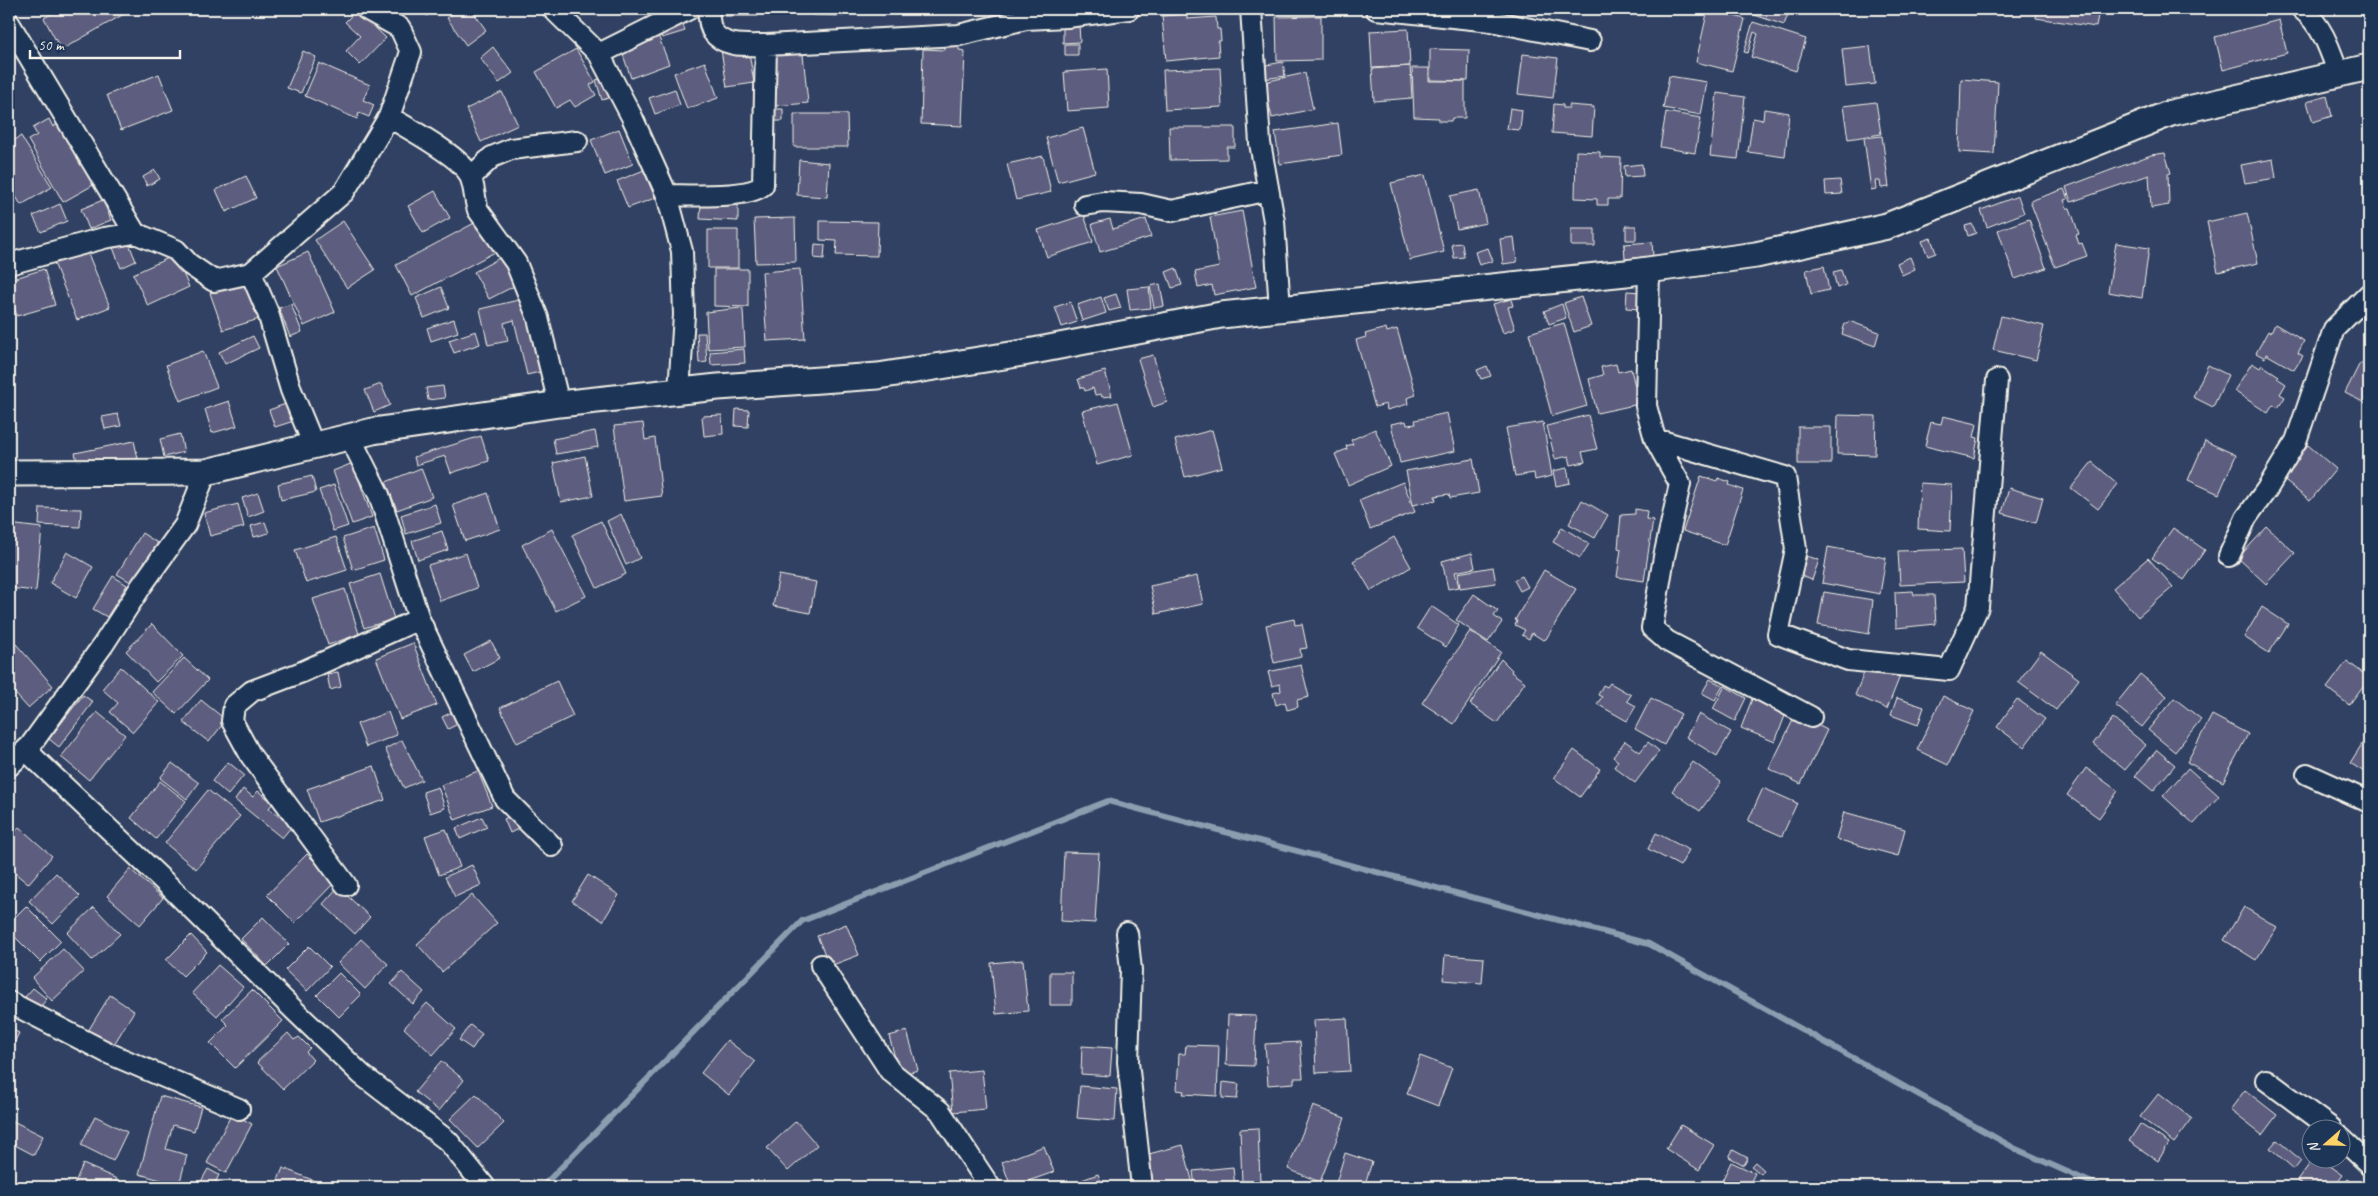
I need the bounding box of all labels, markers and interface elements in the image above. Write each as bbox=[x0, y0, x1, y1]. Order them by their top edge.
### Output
scale bar bbox=[30, 28, 180, 60]
text: 50 m bbox=[38, 36, 65, 55]
north arrow bbox=[2300, 1118, 2350, 1168]
text: N bbox=[2304, 1139, 2324, 1155]

